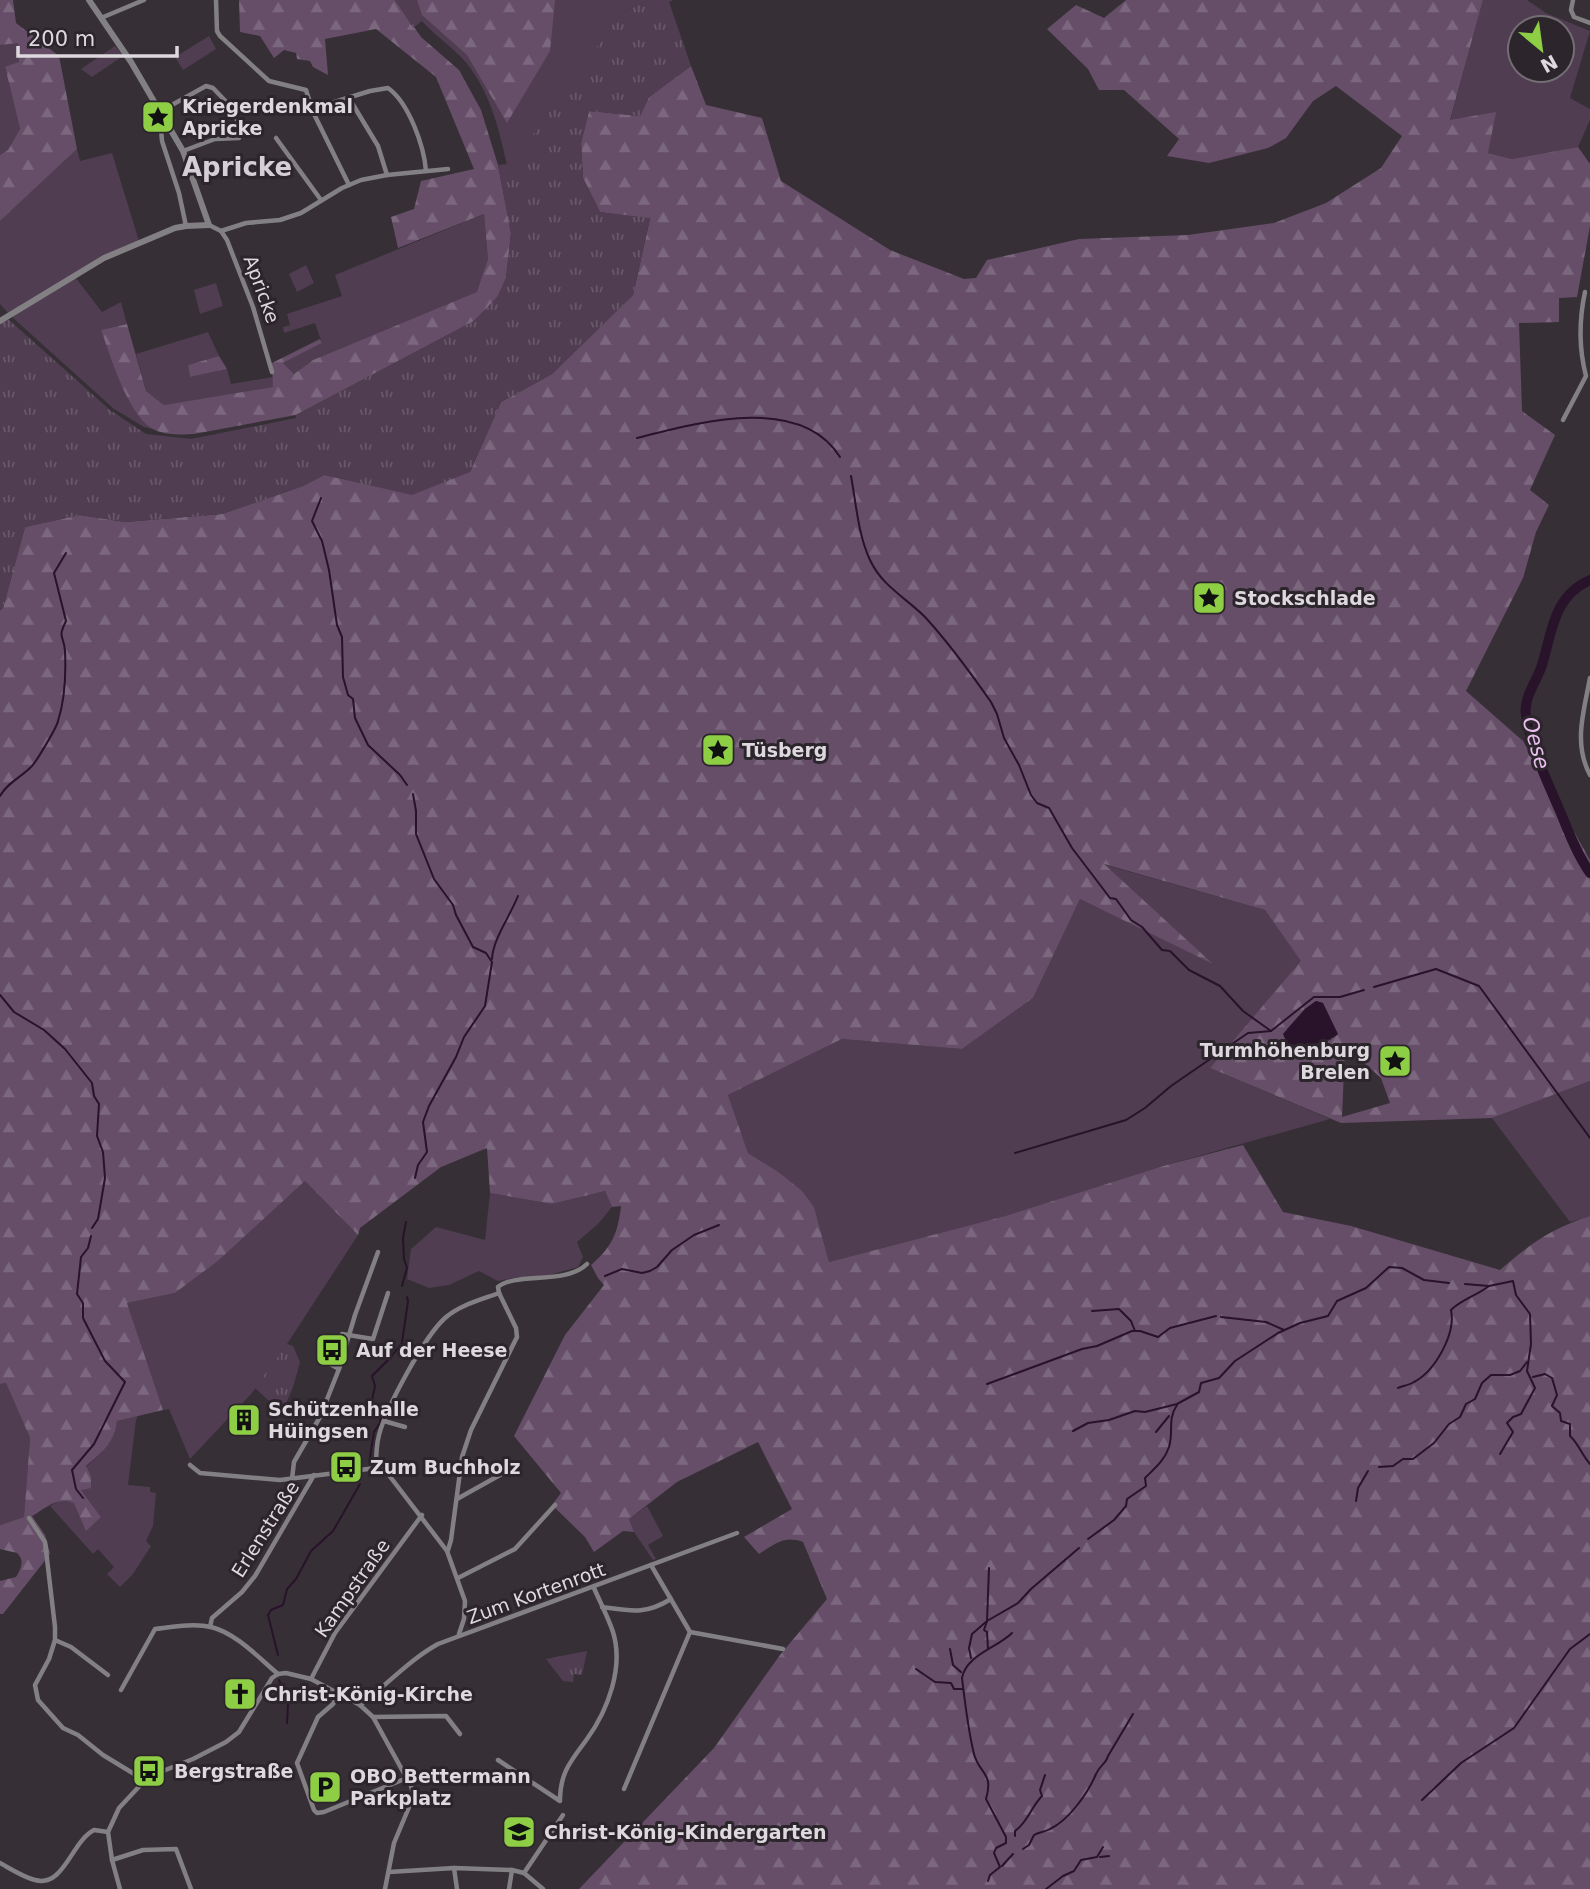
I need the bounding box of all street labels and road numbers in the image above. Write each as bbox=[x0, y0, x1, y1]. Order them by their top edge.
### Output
street label: Apricke bbox=[240, 252, 284, 326]
street label: Erlenstraße bbox=[227, 1477, 303, 1581]
street label: Kampstraße bbox=[310, 1535, 394, 1641]
street label: Zum Kortenrott bbox=[464, 1558, 608, 1628]

